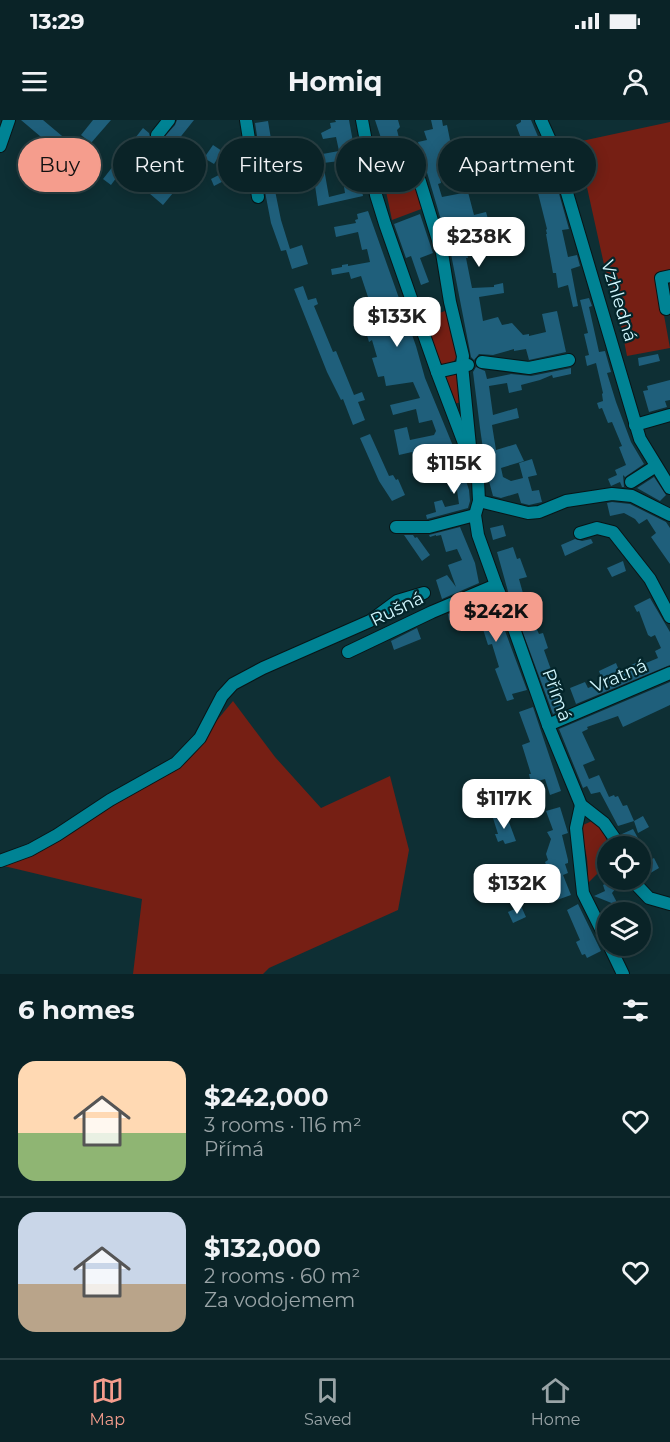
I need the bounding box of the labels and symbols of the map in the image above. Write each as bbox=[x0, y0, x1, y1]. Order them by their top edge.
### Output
pin: $238K bbox=[437, 217, 521, 268]
street label: Vzhledná bbox=[596, 258, 642, 344]
pin: $133K bbox=[355, 297, 439, 348]
pin: $115K bbox=[412, 444, 496, 495]
street label: Rušná bbox=[367, 587, 427, 631]
pin: $242K bbox=[454, 592, 538, 643]
street label: Vratná bbox=[587, 654, 651, 698]
street label: Přímá bbox=[537, 666, 577, 724]
pin: $117K bbox=[462, 779, 546, 830]
pin: $132K bbox=[475, 864, 559, 915]

